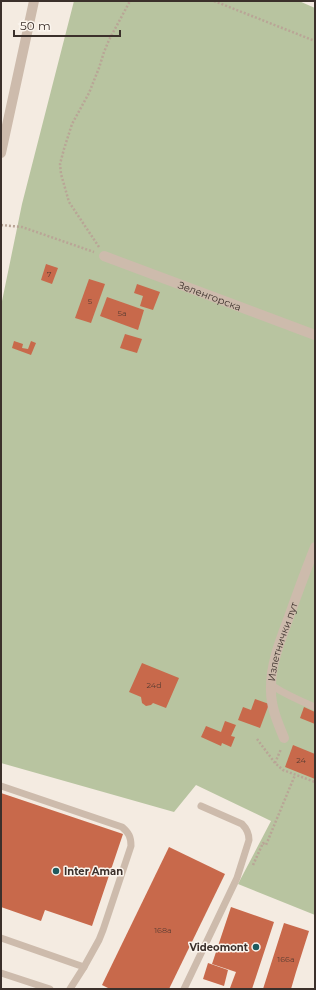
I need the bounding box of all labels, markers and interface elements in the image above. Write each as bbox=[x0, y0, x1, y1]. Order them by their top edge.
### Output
scale bar bbox=[14, 12, 120, 38]
text: 50 m bbox=[20, 18, 51, 33]
house number: 7 bbox=[47, 269, 52, 279]
street label: Зеленгорска bbox=[176, 278, 243, 313]
house number: 5 bbox=[88, 296, 93, 306]
house number: 5a bbox=[117, 308, 127, 318]
street label: Излетнички пут bbox=[265, 600, 300, 682]
house number: 24d bbox=[146, 680, 162, 690]
house number: 24 bbox=[296, 755, 307, 765]
place label: Inter Aman bbox=[64, 865, 123, 878]
marker: Inter Aman bbox=[51, 866, 61, 876]
house number: 168a bbox=[154, 925, 172, 935]
place label: Videomont bbox=[188, 941, 249, 954]
marker: Videomont bbox=[251, 942, 261, 952]
house number: 166a bbox=[277, 954, 295, 964]

